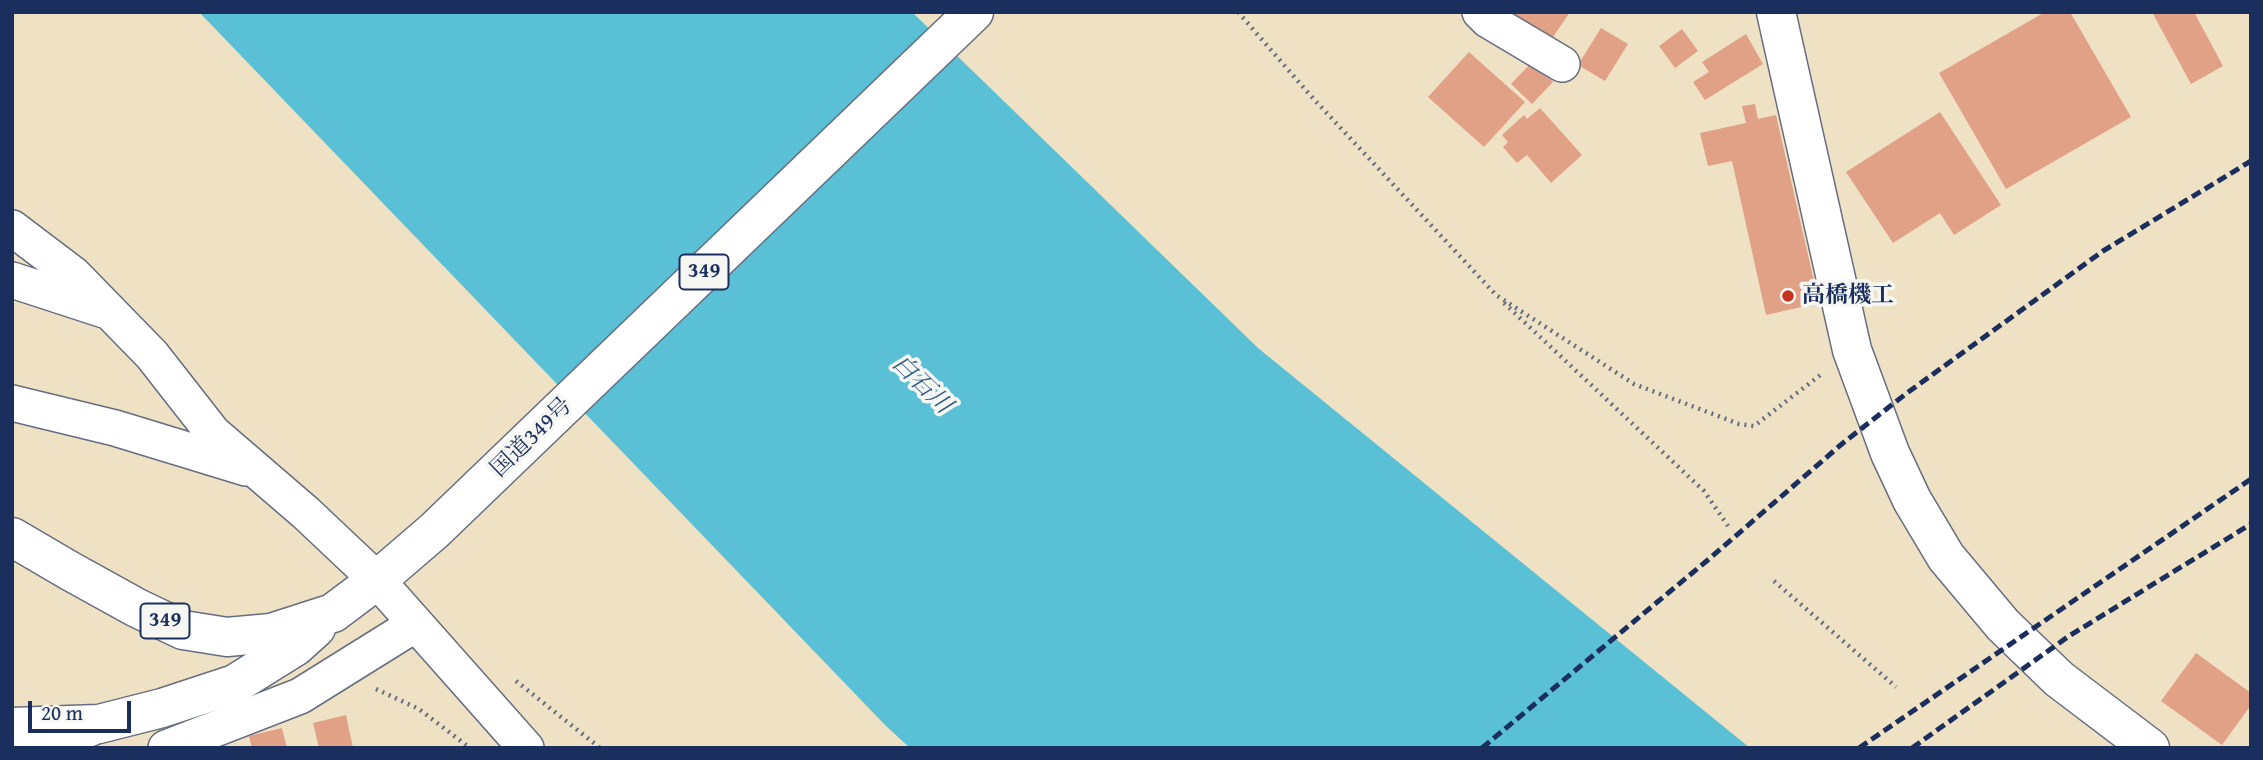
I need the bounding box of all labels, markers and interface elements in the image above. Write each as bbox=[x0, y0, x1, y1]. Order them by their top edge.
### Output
road number: 349 bbox=[680, 254, 728, 290]
place label: 高橋機工 bbox=[1802, 282, 1894, 310]
marker: 高橋機工 bbox=[1780, 288, 1796, 304]
water label: 白石川 bbox=[885, 350, 957, 420]
street label: 国道349号 bbox=[486, 393, 578, 483]
road number: 349 bbox=[140, 604, 190, 638]
scale bar bbox=[32, 686, 135, 730]
text: 20 m bbox=[41, 697, 83, 728]

